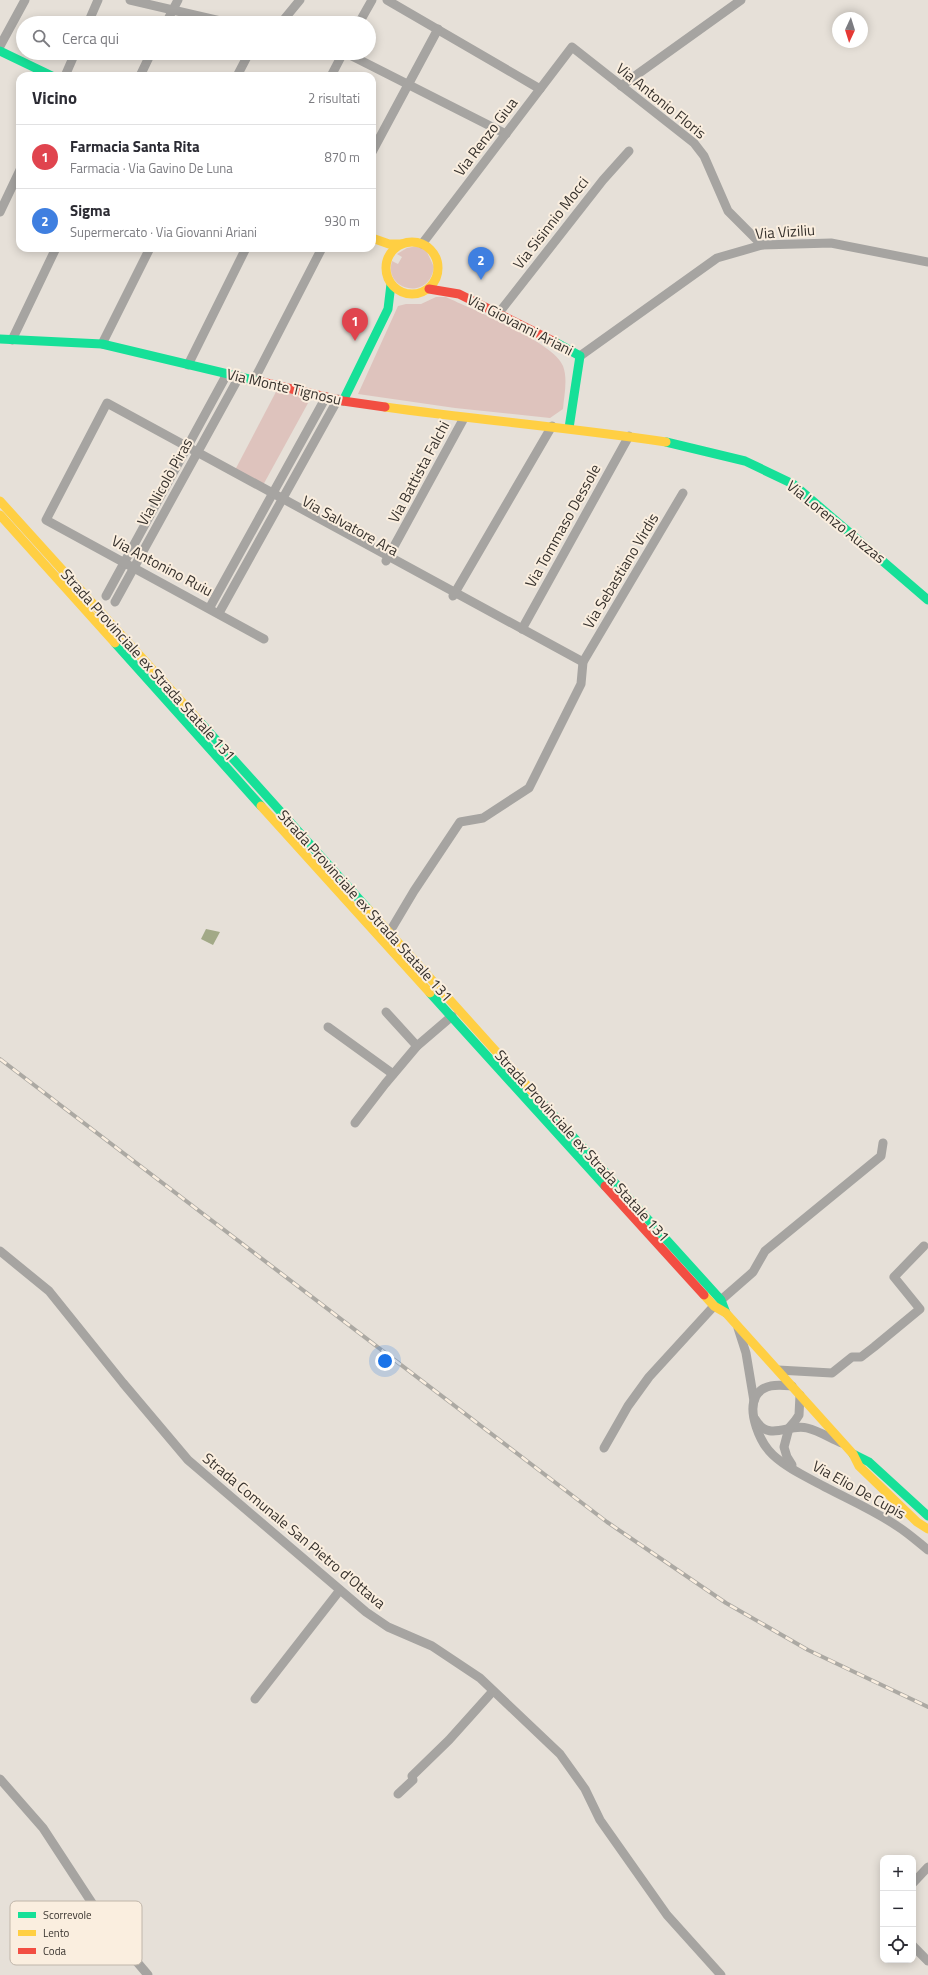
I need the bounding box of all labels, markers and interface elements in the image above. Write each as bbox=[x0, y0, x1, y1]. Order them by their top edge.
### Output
north arrow bbox=[832, 12, 868, 48]
search box bbox=[16, 16, 376, 60]
icon: search bbox=[30, 27, 52, 49]
text: Cerca qui bbox=[62, 27, 119, 50]
street label: Via Antonio Floris bbox=[611, 57, 711, 144]
text: Vicino bbox=[32, 85, 77, 111]
text: 2 risultati bbox=[308, 88, 360, 108]
street label: Via Renzo Giua bbox=[448, 92, 523, 181]
text: Farmacia Santa Rita bbox=[70, 135, 200, 158]
text: 1 bbox=[41, 147, 49, 167]
text: 870 m bbox=[324, 147, 360, 167]
text: Farmacia · Via Gavino De Luna bbox=[70, 158, 233, 178]
street label: Via Sisinnio Mocci bbox=[507, 172, 594, 274]
text: Sigma bbox=[70, 199, 110, 222]
text: 2 bbox=[41, 211, 49, 231]
text: 930 m bbox=[324, 211, 360, 231]
street label: Via Viziliu bbox=[754, 218, 816, 245]
text: Supermercato · Via Giovanni Ariani bbox=[70, 222, 257, 242]
pin: 2 bbox=[468, 247, 494, 280]
street label: Via Giovanni Ariani bbox=[463, 288, 577, 361]
pin: 1 bbox=[342, 308, 368, 341]
street label: Via Monte Tignosu bbox=[224, 362, 344, 411]
street label: Via Battista Falchi bbox=[382, 417, 455, 527]
street label: Via Nicolò Piras bbox=[131, 434, 198, 530]
street label: Via Tommaso Dessole bbox=[519, 460, 606, 592]
street label: Via Lorenzo Auzzas bbox=[782, 474, 891, 569]
street label: Via Salvatore Ara bbox=[298, 489, 403, 562]
street label: Via Sebastiano Virdis bbox=[577, 508, 664, 633]
street label: Via Antonino Ruiu bbox=[107, 529, 217, 602]
street label: Strada Provinciale ex Strada Statale 131 bbox=[55, 563, 241, 766]
street label: Strada Provinciale ex Strada Statale 131 bbox=[272, 804, 458, 1007]
street label: Strada Provinciale ex Strada Statale 131 bbox=[489, 1044, 675, 1247]
your location bbox=[375, 1351, 395, 1371]
street label: Strada Comunale San Pietro d'Ottava bbox=[198, 1447, 391, 1615]
street label: Via Elio De Cupis bbox=[808, 1454, 910, 1525]
map controls bbox=[880, 1855, 916, 1963]
button: + bbox=[880, 1855, 916, 1891]
button: − bbox=[880, 1891, 916, 1927]
legend bbox=[10, 1901, 142, 1965]
text: Scorrevole bbox=[43, 1907, 92, 1923]
text: Lento bbox=[43, 1925, 70, 1941]
button: locate bbox=[880, 1927, 916, 1963]
text: Coda bbox=[43, 1943, 67, 1959]

